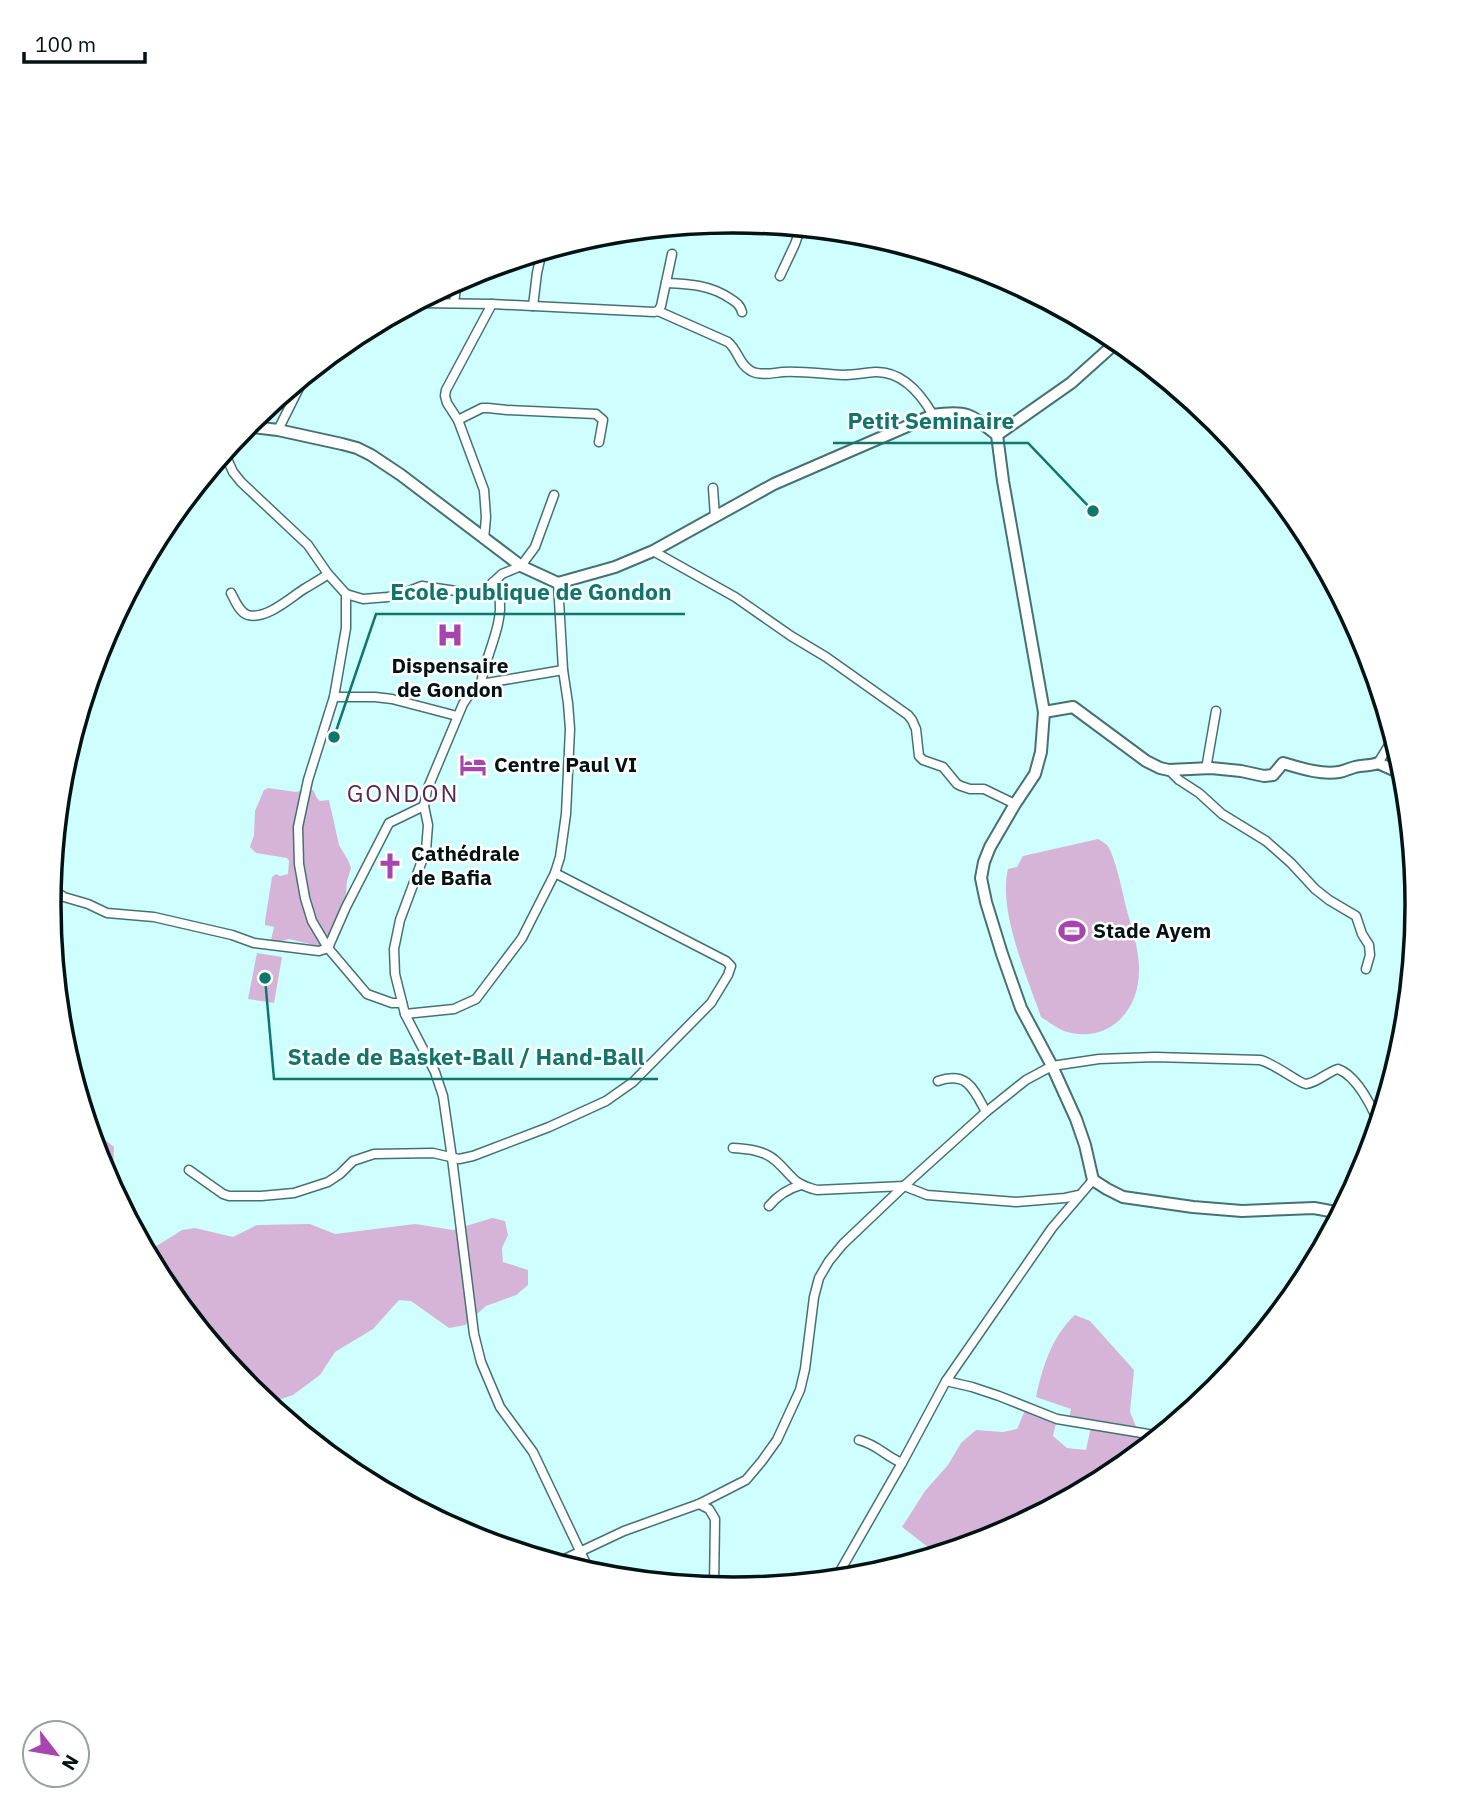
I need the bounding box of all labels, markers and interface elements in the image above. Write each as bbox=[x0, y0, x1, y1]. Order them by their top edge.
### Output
scale bar bbox=[24, 21, 145, 65]
text: 100 m bbox=[35, 30, 96, 58]
callout: Petit Seminaire bbox=[833, 399, 1028, 443]
text: Petit Seminaire bbox=[847, 405, 1015, 435]
callout: Ecole publique de Gondon bbox=[376, 570, 685, 614]
text: Ecole publique de Gondon bbox=[390, 576, 672, 606]
hospital icon: Dispensaire de Gondon bbox=[435, 620, 465, 650]
place label: Dispensaire de Gondon bbox=[391, 651, 509, 703]
hotel icon: Centre Paul VI bbox=[458, 750, 488, 780]
place label: Centre Paul VI bbox=[494, 750, 637, 778]
district label: GONDON bbox=[347, 777, 459, 809]
place label: Cathédrale de Bafia bbox=[411, 839, 520, 891]
church icon: Cathédrale de Bafia bbox=[375, 851, 405, 881]
sports icon: Stade Ayem bbox=[1057, 916, 1087, 946]
place label: Stade Ayem bbox=[1093, 916, 1211, 944]
callout: Stade de Basket-Ball / Hand-Ball bbox=[274, 1035, 658, 1079]
text: Stade de Basket-Ball / Hand-Ball bbox=[288, 1041, 644, 1071]
north arrow bbox=[21, 1719, 91, 1789]
text: N bbox=[57, 1751, 84, 1775]

